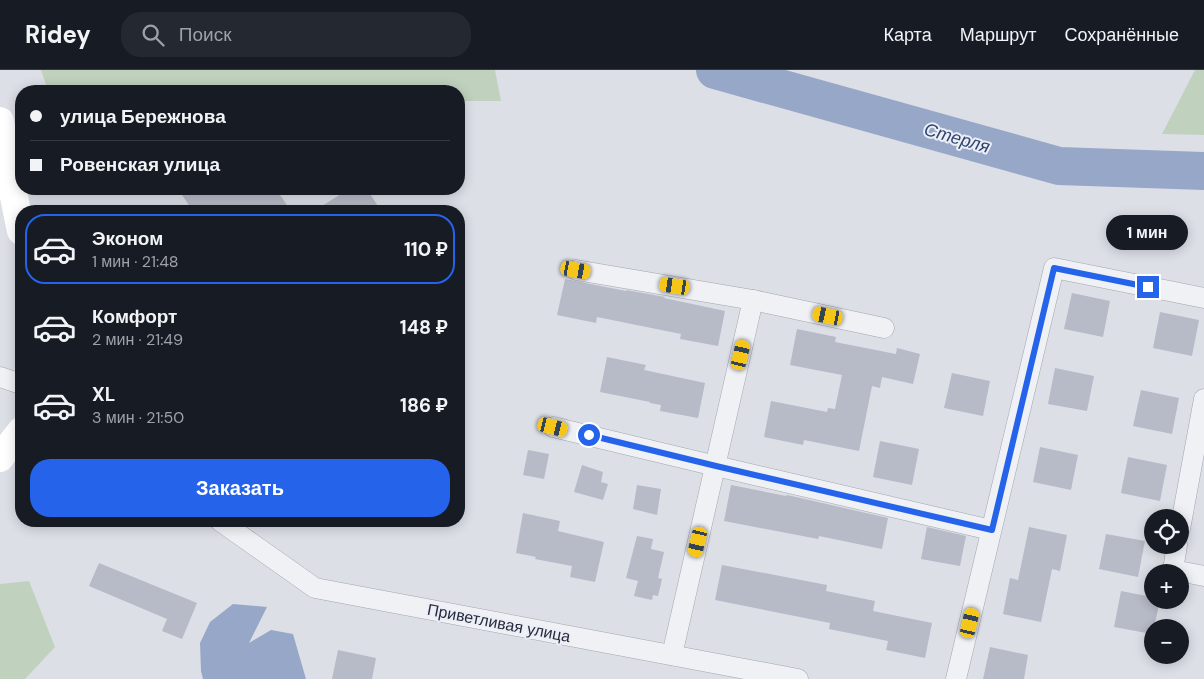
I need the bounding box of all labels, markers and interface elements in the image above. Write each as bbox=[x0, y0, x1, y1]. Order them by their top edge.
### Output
search box bbox=[121, 12, 471, 57]
text: Ridey bbox=[25, 19, 91, 50]
icon: search bbox=[139, 21, 167, 49]
text: Поиск bbox=[179, 22, 231, 47]
text: Карта bbox=[884, 23, 932, 47]
text: Маршрут bbox=[960, 23, 1036, 47]
text: Сохранённые bbox=[1064, 23, 1179, 47]
text: улица Бережнова bbox=[60, 104, 226, 129]
water label: Стерля bbox=[921, 117, 993, 159]
text: Ровенская улица bbox=[60, 152, 220, 177]
callout: 1 мин bbox=[1107, 214, 1189, 250]
text: 1 мин bbox=[1127, 222, 1167, 243]
text: Эконом bbox=[92, 226, 163, 251]
icon: car bbox=[32, 227, 77, 272]
text: 110 ₽ bbox=[404, 237, 448, 262]
text: 1 мин · 21:48 bbox=[92, 251, 179, 272]
car bbox=[559, 260, 592, 280]
car bbox=[659, 276, 690, 296]
route end bbox=[1137, 276, 1159, 298]
text: Комфорт bbox=[92, 304, 177, 329]
icon: car bbox=[32, 305, 77, 350]
car bbox=[811, 306, 844, 326]
text: 148 ₽ bbox=[400, 315, 448, 340]
text: 2 мин · 21:49 bbox=[92, 329, 183, 350]
car bbox=[730, 339, 751, 371]
text: XL bbox=[92, 382, 115, 407]
icon: car bbox=[32, 383, 77, 428]
text: 186 ₽ bbox=[400, 393, 448, 418]
text: 3 мин · 21:50 bbox=[92, 407, 184, 428]
car bbox=[536, 416, 569, 438]
route start bbox=[578, 424, 600, 446]
button: Заказать bbox=[30, 459, 450, 517]
map controls bbox=[1144, 509, 1189, 664]
button: locate bbox=[1144, 509, 1189, 554]
car bbox=[687, 526, 708, 558]
button: + bbox=[1144, 564, 1189, 609]
street label: Приветливая улица bbox=[426, 599, 572, 647]
car bbox=[959, 607, 980, 639]
button: − bbox=[1144, 619, 1189, 664]

